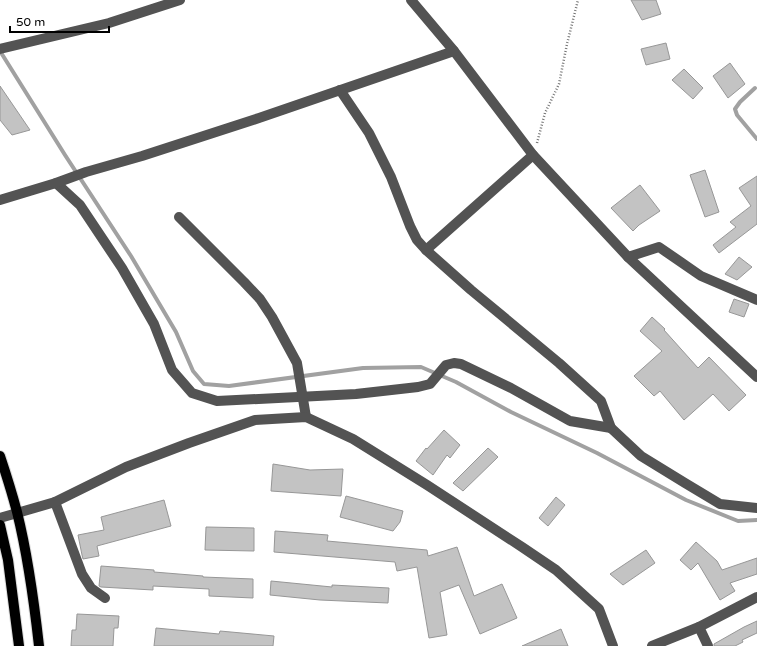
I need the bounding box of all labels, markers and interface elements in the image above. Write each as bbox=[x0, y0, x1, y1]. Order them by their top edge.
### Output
scale bar bbox=[10, 8, 109, 34]
text: 50 m bbox=[16, 15, 45, 29]

